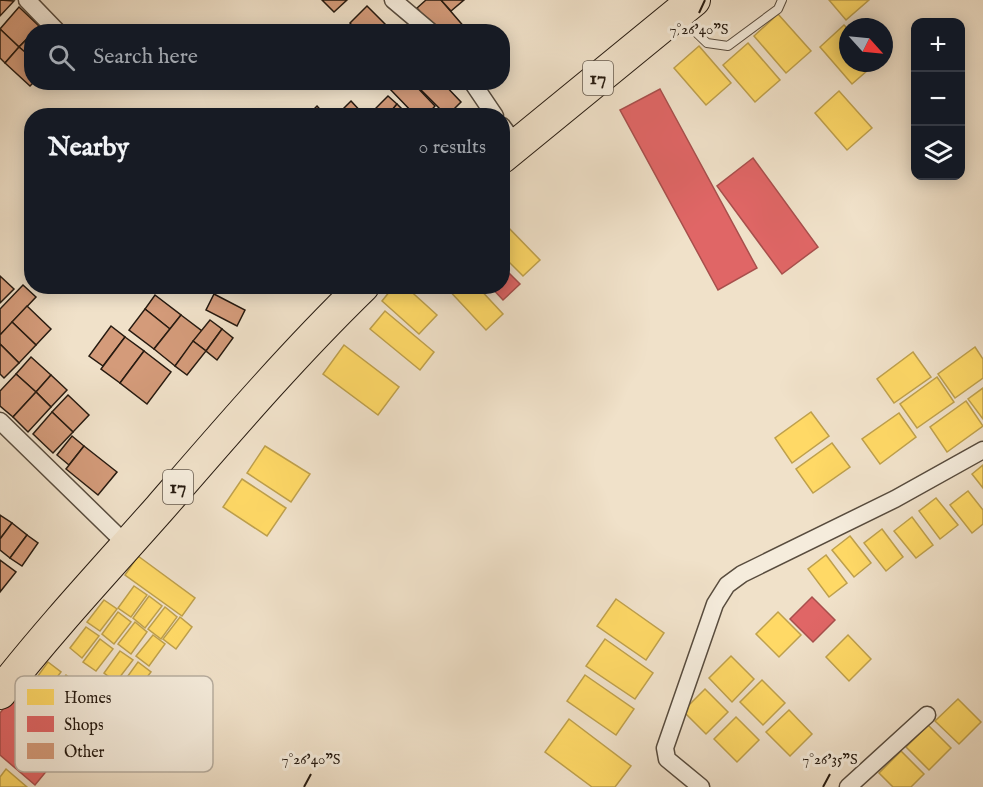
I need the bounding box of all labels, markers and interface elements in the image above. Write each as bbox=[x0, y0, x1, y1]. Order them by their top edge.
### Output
north arrow bbox=[839, 18, 893, 72]
map controls bbox=[911, 18, 965, 180]
button: + bbox=[911, 18, 965, 72]
text: 7°26'40"S bbox=[669, 20, 729, 39]
search box bbox=[24, 24, 510, 90]
icon: search bbox=[45, 41, 78, 74]
text: Search here bbox=[93, 43, 198, 71]
road number: 17 bbox=[583, 61, 613, 95]
button: − bbox=[911, 72, 965, 126]
button: layers bbox=[911, 126, 965, 180]
text: Nearby bbox=[48, 131, 129, 164]
text: 0 results bbox=[419, 135, 486, 160]
road number: 17 bbox=[163, 470, 193, 504]
legend bbox=[15, 676, 213, 772]
text: Homes bbox=[64, 689, 112, 709]
text: Shops bbox=[64, 716, 104, 736]
text: Other bbox=[64, 743, 105, 763]
text: 7°26'40"S bbox=[281, 750, 341, 769]
text: 7°26'35"S bbox=[802, 750, 858, 769]

